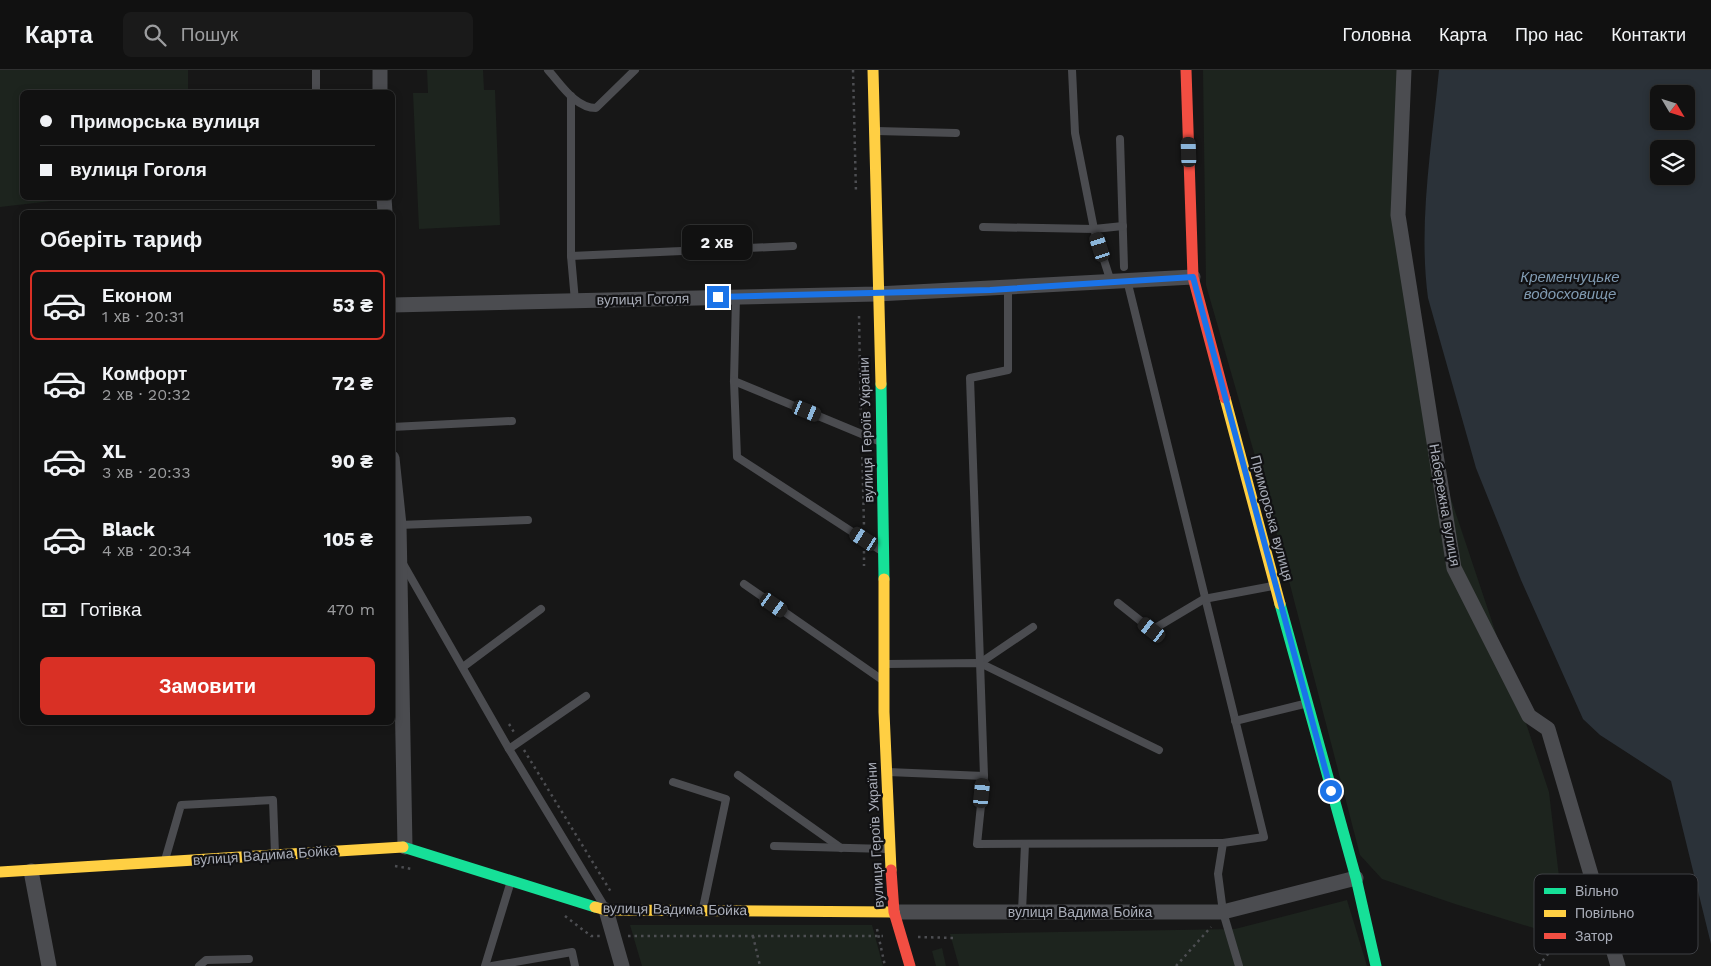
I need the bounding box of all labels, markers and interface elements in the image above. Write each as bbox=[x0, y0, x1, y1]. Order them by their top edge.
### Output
search box bbox=[123, 12, 473, 57]
text: Карта bbox=[25, 21, 93, 49]
icon: search bbox=[141, 21, 169, 49]
text: Пошук bbox=[181, 23, 238, 46]
text: Головна bbox=[1343, 24, 1411, 45]
text: Карта bbox=[1439, 24, 1487, 45]
text: Про нас bbox=[1515, 24, 1583, 45]
text: Контакти bbox=[1611, 24, 1686, 45]
north arrow bbox=[1650, 85, 1695, 130]
map controls bbox=[1650, 85, 1695, 185]
text: Приморська вулиця bbox=[70, 110, 260, 133]
car bbox=[1180, 137, 1197, 167]
button: layers bbox=[1650, 140, 1695, 185]
text: вулиця Гоголя bbox=[70, 158, 207, 181]
callout: 2 хв bbox=[683, 224, 753, 260]
text: Оберіть тариф bbox=[40, 227, 202, 252]
car bbox=[1088, 230, 1111, 264]
text: 2 хв bbox=[701, 233, 733, 252]
water label: Кременчуцьке водосховище bbox=[1520, 268, 1620, 303]
icon: car bbox=[42, 283, 87, 328]
text: Економ bbox=[102, 284, 172, 307]
route end bbox=[707, 286, 729, 308]
street label: вулиця Гоголя bbox=[597, 290, 689, 308]
text: 53 ₴ bbox=[333, 294, 373, 317]
text: 1 хв · 20:31 bbox=[102, 307, 184, 326]
street label: вулиця Героїв України bbox=[855, 357, 877, 503]
icon: car bbox=[42, 361, 87, 406]
text: Комфорт bbox=[102, 362, 187, 385]
text: 72 ₴ bbox=[332, 372, 373, 395]
text: 2 хв · 20:32 bbox=[102, 385, 190, 404]
car bbox=[790, 398, 823, 424]
icon: car bbox=[42, 439, 87, 484]
text: XL bbox=[102, 440, 126, 463]
street label: Набережна вулиця bbox=[1426, 443, 1464, 567]
text: 90 ₴ bbox=[331, 450, 373, 473]
street label: Приморська вулиця bbox=[1248, 453, 1296, 583]
text: 3 хв · 20:33 bbox=[102, 463, 190, 482]
icon: car bbox=[42, 517, 87, 562]
text: Black bbox=[102, 518, 155, 541]
car bbox=[847, 525, 880, 553]
text: 105 ₴ bbox=[324, 528, 373, 551]
text: 4 хв · 20:34 bbox=[102, 541, 191, 560]
car bbox=[757, 590, 790, 620]
icon: cash bbox=[40, 596, 68, 624]
text: Готівка bbox=[80, 598, 141, 621]
text: 470 m bbox=[327, 600, 375, 619]
car bbox=[1135, 615, 1168, 645]
button: Замовити bbox=[40, 657, 375, 715]
street label: вулиця Героїв України bbox=[863, 762, 887, 908]
car bbox=[972, 777, 991, 809]
route start bbox=[1320, 780, 1342, 802]
street label: вулиця Вадима Бойка bbox=[192, 842, 338, 868]
legend bbox=[1534, 874, 1698, 954]
text: Вільно bbox=[1575, 883, 1619, 899]
street label: вулиця Вадима Бойка bbox=[603, 900, 748, 918]
street label: вулиця Вадима Бойка bbox=[1008, 904, 1152, 920]
text: Повільно bbox=[1575, 905, 1635, 921]
text: Затор bbox=[1575, 928, 1613, 944]

